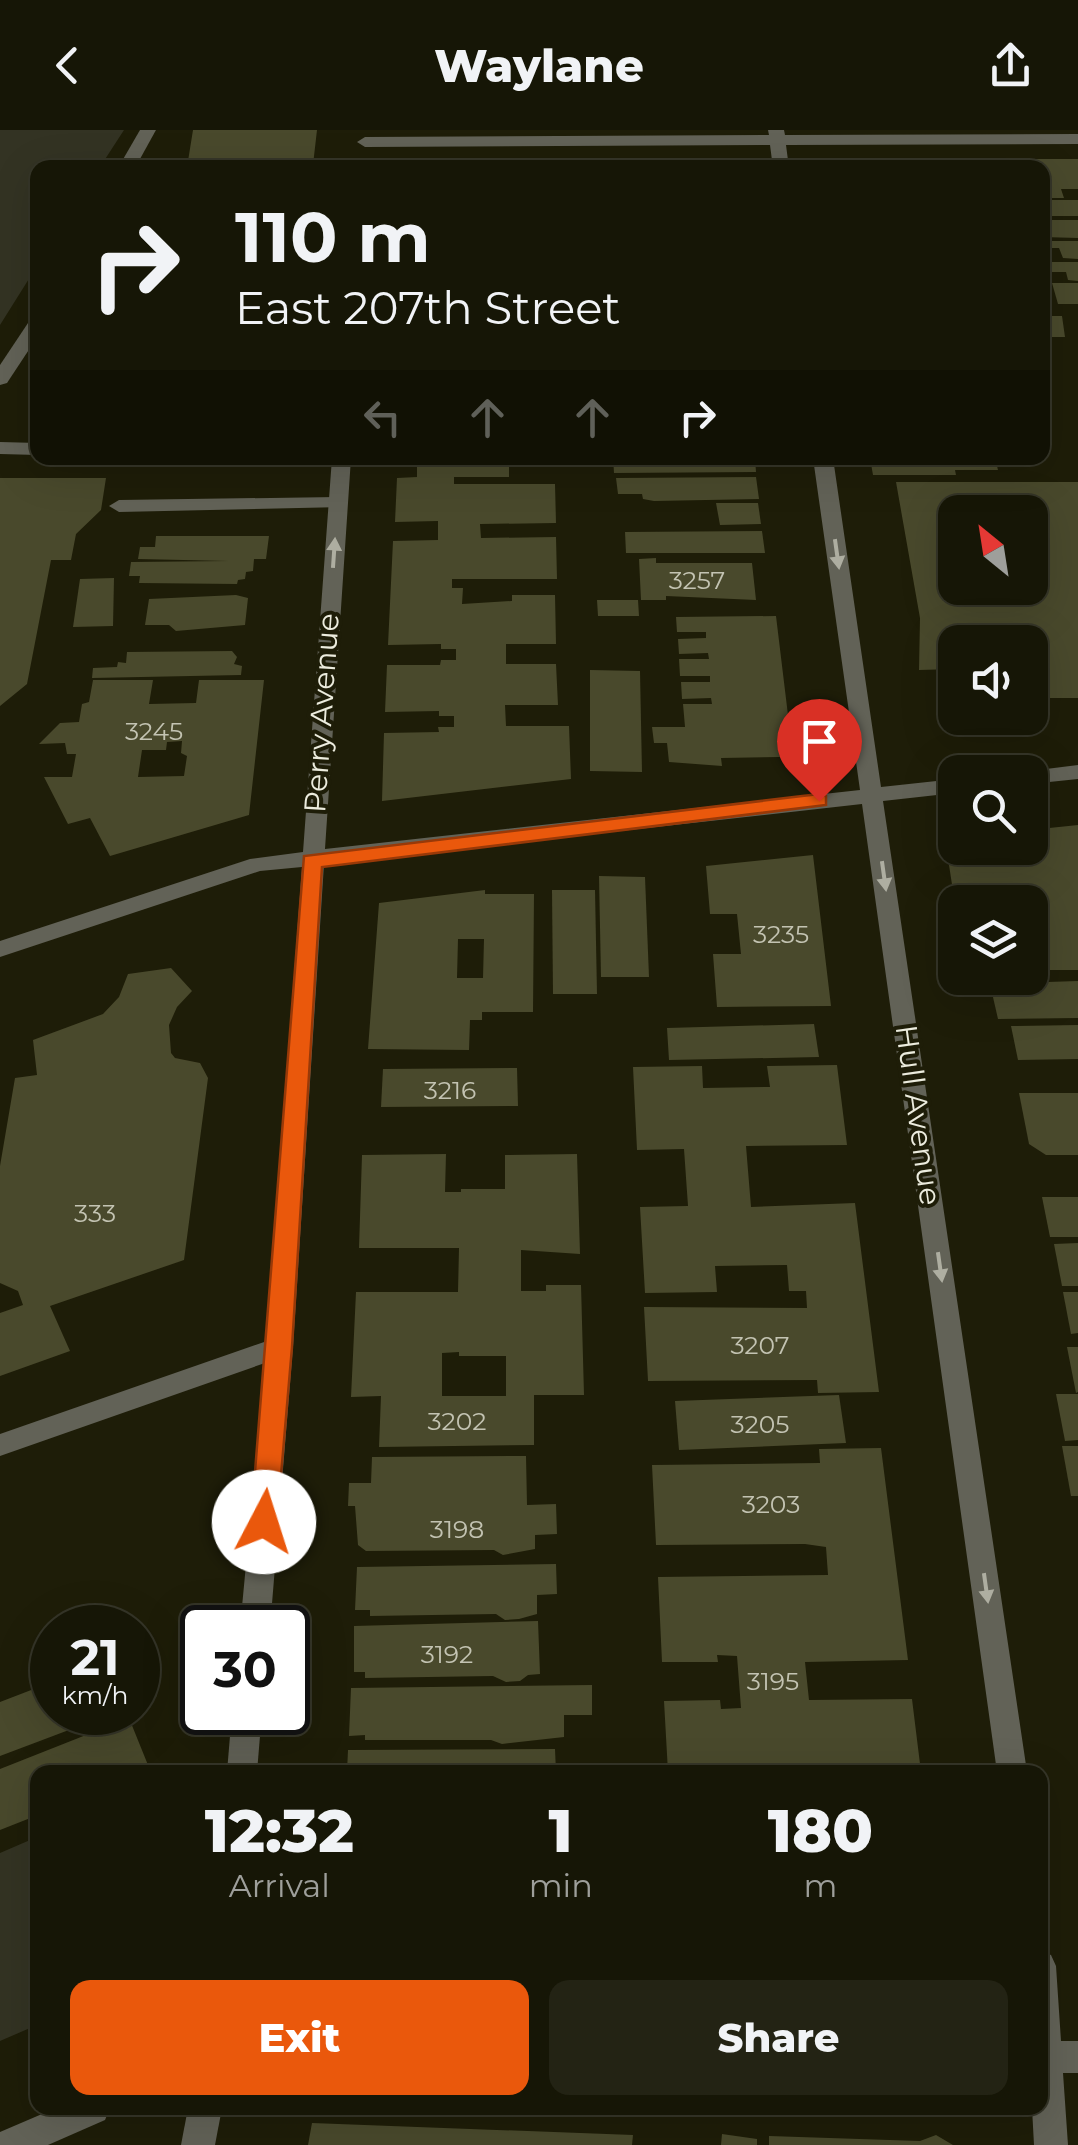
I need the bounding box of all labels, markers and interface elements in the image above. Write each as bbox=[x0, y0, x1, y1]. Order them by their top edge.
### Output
icon: back bbox=[40, 38, 95, 93]
text: Waylane bbox=[434, 38, 644, 93]
icon: share bbox=[983, 38, 1038, 93]
text: 110 m bbox=[235, 194, 431, 280]
icon: right bbox=[70, 200, 200, 330]
text: East 207th Street bbox=[235, 280, 621, 335]
icon: left bbox=[355, 390, 410, 445]
icon: ahead bbox=[460, 390, 515, 445]
icon: ahead bbox=[565, 390, 620, 445]
icon: right bbox=[670, 390, 725, 445]
north arrow bbox=[938, 495, 1048, 605]
map controls bbox=[938, 495, 1048, 995]
one-way arrow bbox=[326, 537, 342, 568]
one-way arrow bbox=[830, 539, 846, 570]
house number: 3257 bbox=[669, 565, 725, 595]
street label: Perry Avenue bbox=[296, 612, 347, 814]
button: sound bbox=[938, 625, 1048, 735]
pin bbox=[777, 699, 862, 802]
icon: arrive bbox=[792, 714, 847, 769]
house number: 3245 bbox=[125, 716, 183, 746]
button: search bbox=[938, 755, 1048, 865]
one-way arrow bbox=[876, 860, 892, 892]
button: layers bbox=[938, 885, 1048, 995]
house number: 3235 bbox=[753, 919, 809, 949]
street label: Hull Avenue bbox=[888, 1022, 949, 1208]
house number: 3216 bbox=[424, 1075, 476, 1105]
house number: 333 bbox=[74, 1198, 116, 1228]
one-way arrow bbox=[932, 1251, 948, 1283]
house number: 3207 bbox=[730, 1330, 790, 1360]
house number: 3202 bbox=[428, 1406, 486, 1436]
house number: 3205 bbox=[731, 1409, 789, 1439]
position arrow bbox=[212, 1470, 316, 1574]
house number: 3203 bbox=[742, 1489, 800, 1519]
house number: 3198 bbox=[430, 1514, 484, 1544]
one-way arrow bbox=[978, 1573, 994, 1605]
speed limit sign: 30 bbox=[180, 1605, 310, 1735]
text: 21 bbox=[70, 1627, 120, 1688]
house number: 3192 bbox=[421, 1639, 473, 1669]
house number: 3195 bbox=[747, 1666, 799, 1696]
text: km/h bbox=[62, 1680, 128, 1710]
text: 12:32 bbox=[205, 1794, 354, 1867]
text: 1 bbox=[549, 1794, 573, 1867]
text: 180 bbox=[768, 1794, 873, 1867]
text: Arrival bbox=[229, 1866, 330, 1905]
text: min bbox=[529, 1866, 593, 1905]
text: m bbox=[803, 1866, 837, 1905]
button: Exit bbox=[70, 1980, 529, 2095]
button: Share bbox=[549, 1980, 1008, 2095]

